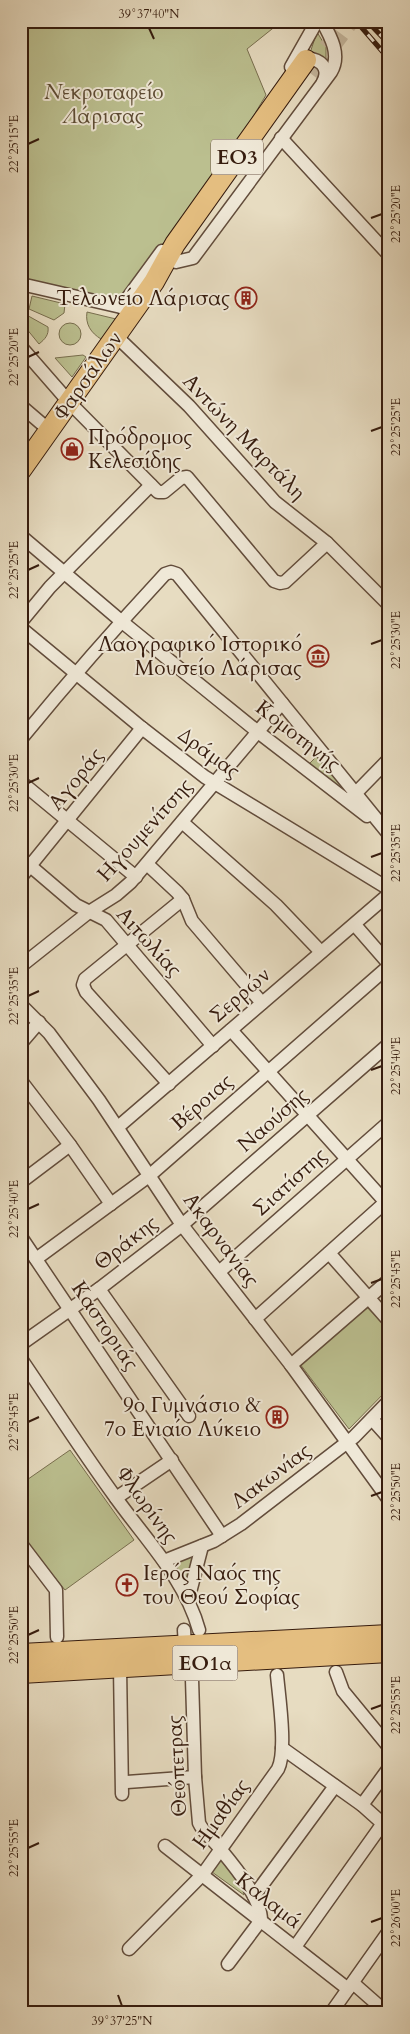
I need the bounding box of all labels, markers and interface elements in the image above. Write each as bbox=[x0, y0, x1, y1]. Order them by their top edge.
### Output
text: 39°37'40"N bbox=[119, 6, 180, 22]
park label: Νεκροταφείο Λάρισας bbox=[44, 78, 164, 131]
text: 22°25'15"E bbox=[6, 115, 22, 173]
road number: ΕΟ3 bbox=[211, 140, 263, 174]
text: 22°25'20"E bbox=[388, 185, 404, 243]
place label: Τελωνείο Λάρισας bbox=[56, 284, 230, 313]
building icon: Τελωνείο Λάρισας bbox=[234, 286, 258, 310]
street label: Φαρσάλων bbox=[47, 326, 129, 426]
text: 22°25'20"E bbox=[6, 328, 22, 386]
street label: Αντώνη Μαρτάλη bbox=[176, 367, 312, 507]
text: 22°25'25"E bbox=[388, 398, 404, 456]
place label: Πρόδρομος Κελεσίδης bbox=[88, 423, 192, 476]
shop icon: Πρόδρομος Κελεσίδης bbox=[60, 437, 84, 461]
text: 22°25'25"E bbox=[6, 541, 22, 599]
text: 22°25'30"E bbox=[388, 611, 404, 669]
place label: Λαογραφικό Ιστορικό Μουσείο Λάρισας bbox=[98, 630, 302, 683]
museum icon: Λαογραφικό Ιστορικό Μουσείο Λάρισας bbox=[306, 644, 330, 668]
street label: Κομοτηνής bbox=[249, 694, 347, 778]
street label: Δράμας bbox=[172, 721, 246, 785]
street label: Αγοράς bbox=[42, 742, 110, 816]
text: 22°25'30"E bbox=[6, 754, 22, 812]
street label: Ηγουμενίτσης bbox=[91, 772, 199, 888]
text: 22°25'35"E bbox=[388, 824, 404, 882]
street label: Αιτωλίας bbox=[110, 901, 188, 983]
street label: Σερρών bbox=[203, 961, 277, 1029]
text: 22°25'35"E bbox=[6, 967, 22, 1025]
text: 22°25'40"E bbox=[388, 1037, 404, 1095]
street label: Βέροιας bbox=[165, 1067, 239, 1137]
street label: Ναούσης bbox=[231, 1081, 315, 1159]
street label: Σιατίστης bbox=[247, 1141, 333, 1223]
text: 22°25'40"E bbox=[6, 1180, 22, 1238]
street label: Ακαρνανίας bbox=[176, 1187, 266, 1293]
street label: Θράκης bbox=[88, 1209, 164, 1277]
text: 22°25'45"E bbox=[388, 1250, 404, 1308]
street label: Καστοριάς bbox=[64, 1276, 146, 1376]
place label: 9ο Γυμνάσιο & 7ο Ενιαίο Λύκειο bbox=[104, 1391, 261, 1444]
text: 22°25'45"E bbox=[6, 1393, 22, 1451]
building icon: 9ο Γυμνάσιο & 7ο Ενιαίο Λύκειο bbox=[265, 1405, 289, 1429]
street label: Λακωνίας bbox=[225, 1436, 317, 1516]
street label: Φλωρίνης bbox=[109, 1461, 185, 1549]
text: 22°25'50"E bbox=[388, 1463, 404, 1521]
place label: Ιερός Ναός της του Θεού Σοφίας bbox=[143, 1559, 300, 1612]
church icon: Ιερός Ναός της του Θεού Σοφίας bbox=[115, 1573, 139, 1597]
text: 22°25'50"E bbox=[6, 1606, 22, 1664]
road number: ΕΟ1α bbox=[172, 1646, 238, 1680]
text: 22°25'55"E bbox=[388, 1676, 404, 1734]
street label: Θεόπετρας bbox=[160, 1714, 194, 1818]
street label: Ημαθίας bbox=[186, 1773, 256, 1855]
text: 22°25'55"E bbox=[6, 1819, 22, 1877]
street label: Καλαμά bbox=[230, 1866, 308, 1936]
text: 22°26'00"E bbox=[388, 1889, 404, 1947]
text: 39°37'25"N bbox=[92, 2013, 153, 2029]

